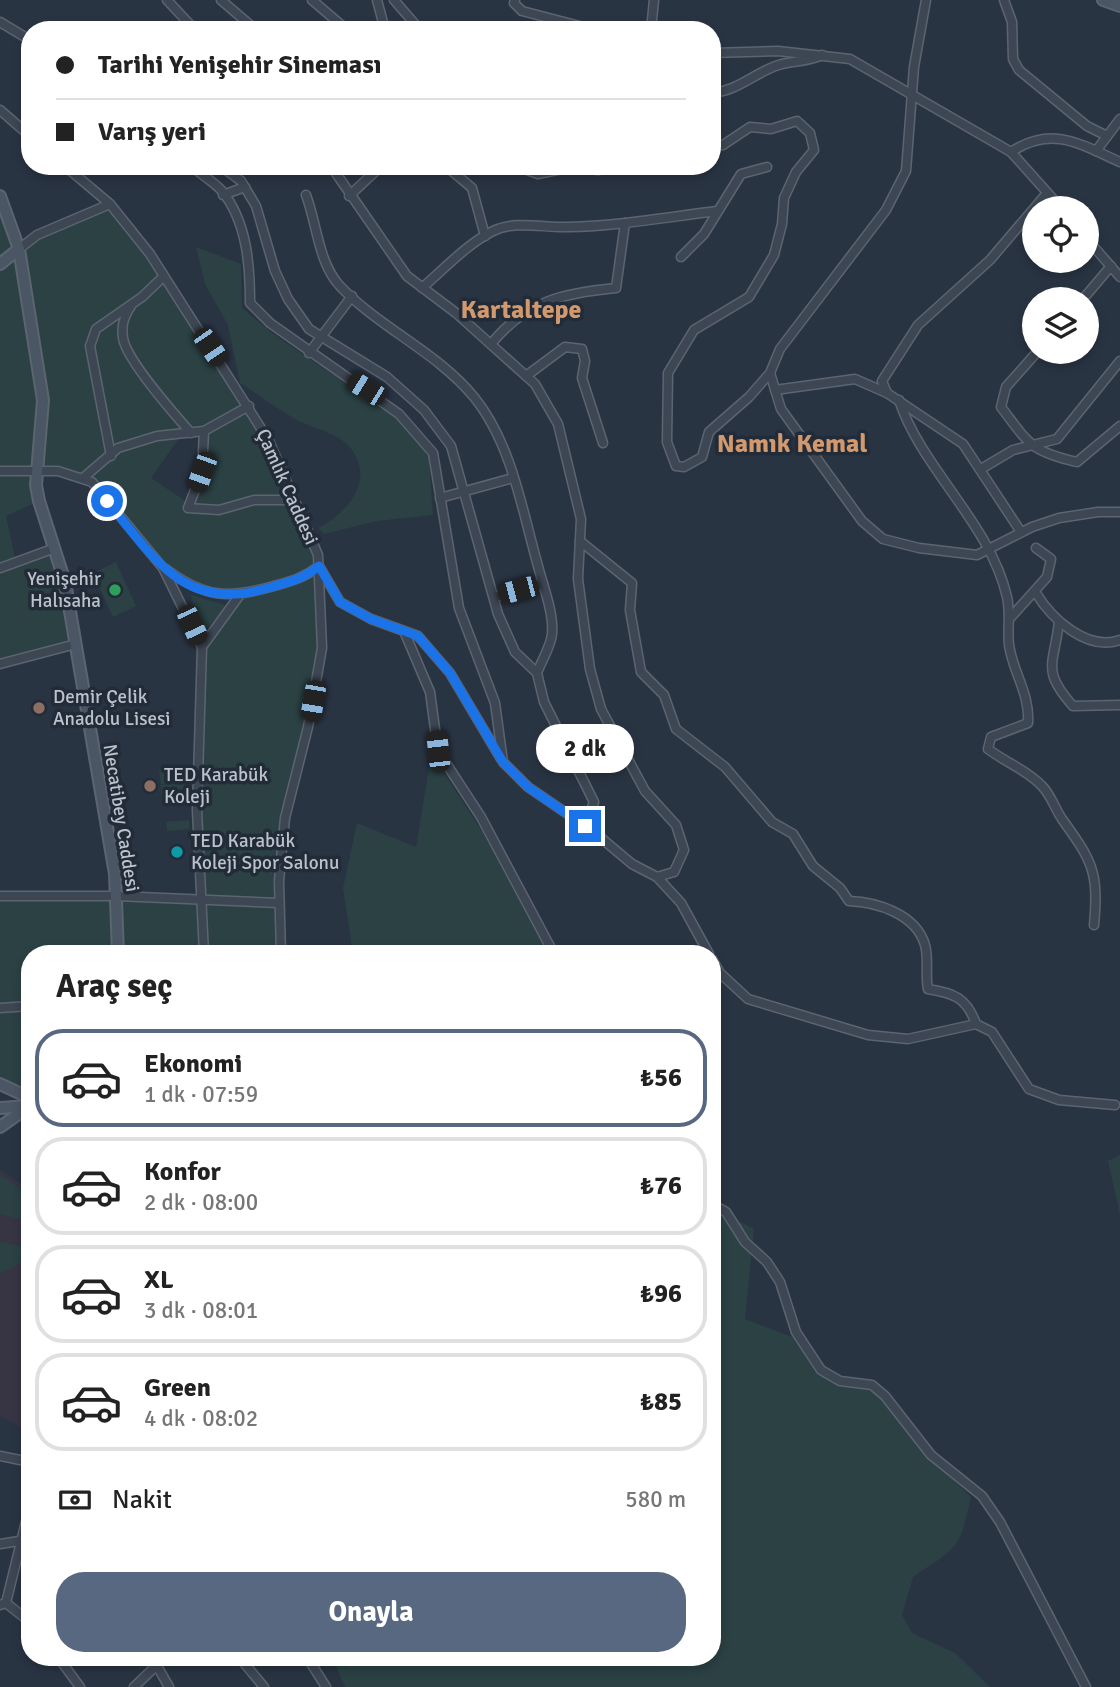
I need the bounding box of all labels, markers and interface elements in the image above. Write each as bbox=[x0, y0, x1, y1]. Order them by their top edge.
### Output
text: Tarihi Yenişehir Sineması bbox=[98, 49, 382, 81]
text: Varış yeri bbox=[98, 116, 206, 148]
map controls bbox=[1022, 196, 1099, 364]
button: locate bbox=[1022, 196, 1099, 273]
button: layers bbox=[1022, 287, 1099, 364]
district label: Kartaltepe bbox=[461, 294, 582, 326]
car bbox=[190, 324, 231, 370]
car bbox=[343, 369, 390, 409]
street label: Çamlık Caddesi bbox=[251, 425, 323, 549]
district label: Namık Kemal bbox=[717, 428, 867, 460]
car bbox=[185, 449, 220, 495]
route start bbox=[91, 485, 123, 517]
place label: Yenişehir Halısaha bbox=[27, 567, 101, 613]
car bbox=[495, 574, 542, 606]
marker: Yenişehir Halısaha bbox=[107, 582, 123, 598]
car bbox=[174, 602, 211, 648]
car bbox=[300, 678, 327, 724]
place label: Demir Çelik Anadolu Lisesi bbox=[53, 685, 170, 731]
marker: Demir Çelik Anadolu Lisesi bbox=[31, 700, 47, 716]
callout: 2 dk bbox=[536, 724, 634, 774]
car bbox=[426, 729, 451, 773]
text: 2 dk bbox=[564, 734, 606, 763]
street label: Necatibey Caddesi bbox=[97, 742, 145, 894]
place label: TED Karabük Koleji bbox=[164, 763, 268, 809]
marker: TED Karabük Koleji bbox=[142, 778, 158, 794]
route end bbox=[569, 810, 601, 842]
place label: TED Karabük Koleji Spor Salonu bbox=[191, 829, 339, 875]
marker: TED Karabük Koleji Spor Salonu bbox=[169, 844, 185, 860]
text: Araç seç bbox=[56, 967, 173, 1006]
icon: car bbox=[60, 1047, 123, 1110]
text: Ekonomi bbox=[144, 1048, 242, 1080]
text: ₺56 bbox=[640, 1062, 682, 1094]
text: 1 dk · 07:59 bbox=[144, 1080, 258, 1109]
icon: car bbox=[60, 1155, 123, 1218]
text: Konfor bbox=[144, 1156, 221, 1188]
text: ₺76 bbox=[640, 1170, 682, 1202]
text: 2 dk · 08:00 bbox=[144, 1188, 258, 1217]
icon: car bbox=[60, 1263, 123, 1326]
text: XL bbox=[144, 1264, 174, 1296]
text: ₺96 bbox=[640, 1278, 682, 1310]
text: 3 dk · 08:01 bbox=[144, 1296, 258, 1325]
icon: car bbox=[60, 1371, 123, 1434]
text: Green bbox=[144, 1372, 211, 1404]
text: ₺85 bbox=[640, 1386, 682, 1418]
text: 4 dk · 08:02 bbox=[144, 1404, 258, 1433]
icon: cash bbox=[56, 1481, 94, 1519]
text: Nakit bbox=[112, 1484, 172, 1516]
text: 580 m bbox=[625, 1485, 686, 1514]
button: Onayla bbox=[56, 1572, 686, 1652]

